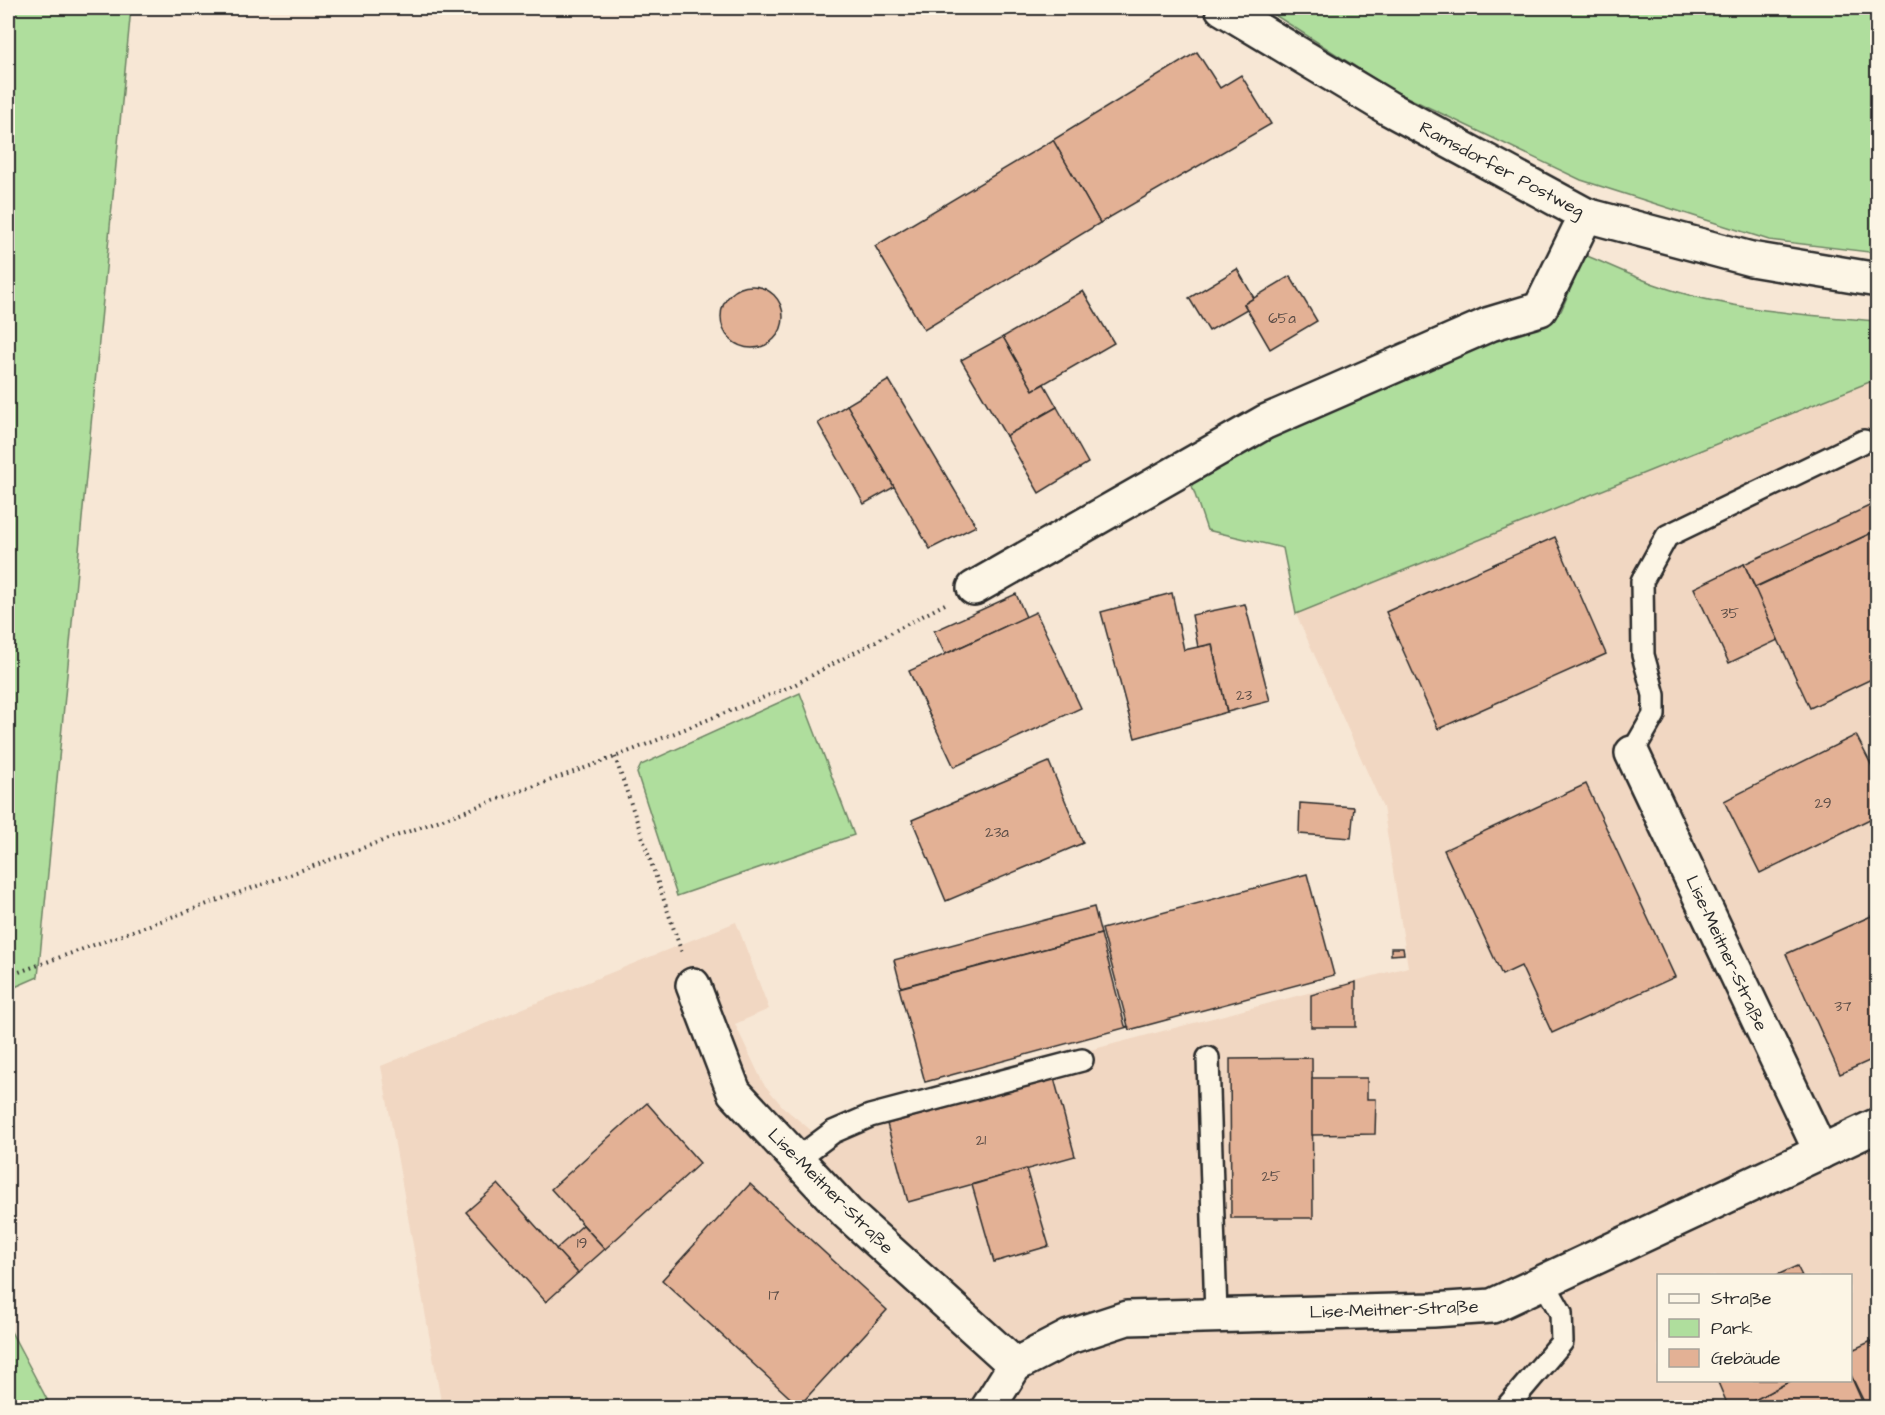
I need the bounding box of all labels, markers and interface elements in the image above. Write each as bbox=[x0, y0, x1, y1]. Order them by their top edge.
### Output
street label: Ramsdorfer Postweg bbox=[1414, 115, 1589, 224]
house number: 65a bbox=[1268, 308, 1296, 329]
house number: 35 bbox=[1721, 603, 1739, 624]
house number: 23 bbox=[1236, 685, 1252, 706]
house number: 29 bbox=[1814, 793, 1832, 814]
house number: 23a bbox=[985, 822, 1009, 843]
street label: Lise-Meitner-Straße bbox=[1680, 871, 1774, 1035]
house number: 37 bbox=[1835, 996, 1851, 1017]
street label: Lise-Meitner-Straße bbox=[762, 1123, 899, 1260]
house number: 21 bbox=[976, 1130, 986, 1151]
house number: 25 bbox=[1261, 1166, 1281, 1187]
house number: 19 bbox=[577, 1233, 587, 1254]
legend bbox=[1657, 1274, 1852, 1382]
house number: 17 bbox=[768, 1285, 780, 1306]
text: Straße bbox=[1711, 1286, 1772, 1311]
street label: Lise-Meitner-Straße bbox=[1309, 1294, 1479, 1325]
text: Park bbox=[1711, 1316, 1753, 1341]
text: Gebäude bbox=[1711, 1346, 1781, 1371]

